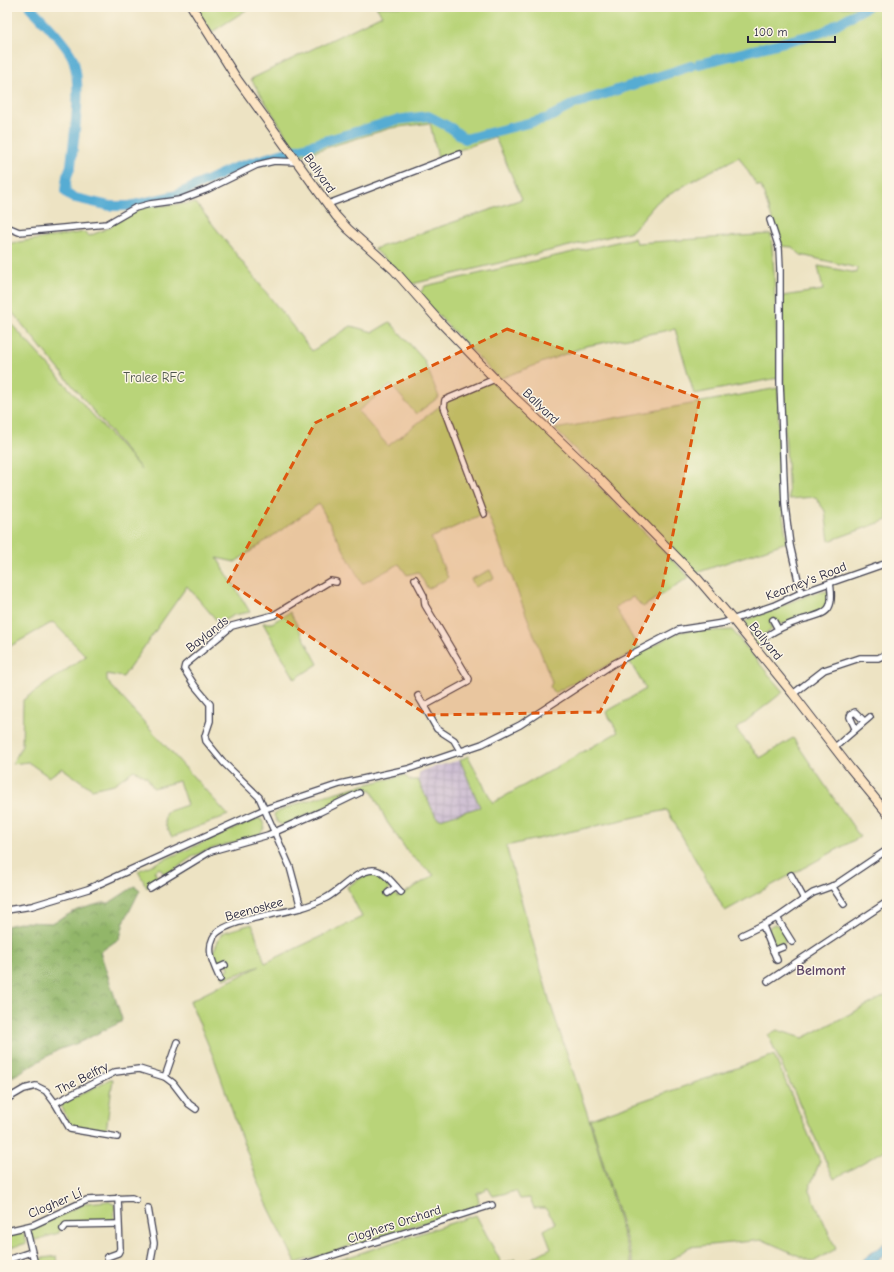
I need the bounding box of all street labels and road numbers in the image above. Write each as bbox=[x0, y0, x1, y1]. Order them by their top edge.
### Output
street label: Ballyard bbox=[301, 150, 339, 196]
street label: Ballyard bbox=[520, 385, 562, 427]
street label: Kearney's Road bbox=[763, 559, 849, 603]
street label: Baylands bbox=[183, 613, 231, 655]
street label: Ballyard bbox=[746, 619, 786, 663]
street label: Beenoskee bbox=[223, 894, 285, 924]
street label: The Belfry bbox=[53, 1058, 111, 1098]
street label: Clogher Lí bbox=[26, 1185, 85, 1221]
street label: Cloghers Orchard bbox=[345, 1202, 443, 1246]

